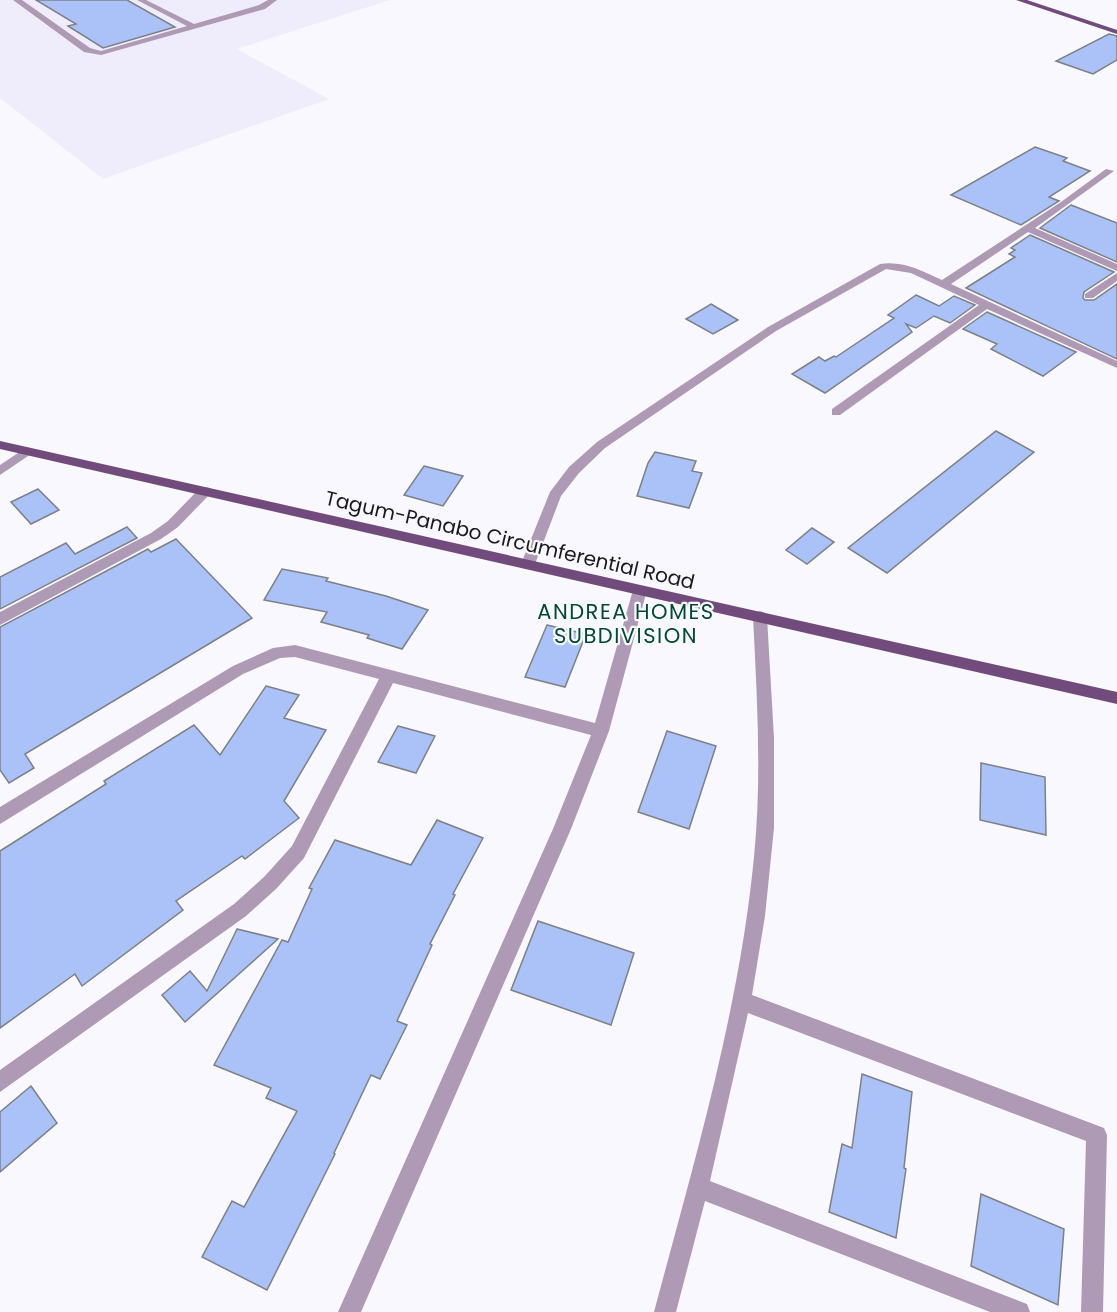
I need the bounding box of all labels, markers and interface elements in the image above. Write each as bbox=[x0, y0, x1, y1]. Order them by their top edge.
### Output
street label: Tagum-Panabo Circumferential Road bbox=[323, 484, 697, 596]
district label: ANDREA HOMES SUBDIVISION bbox=[537, 597, 715, 650]

